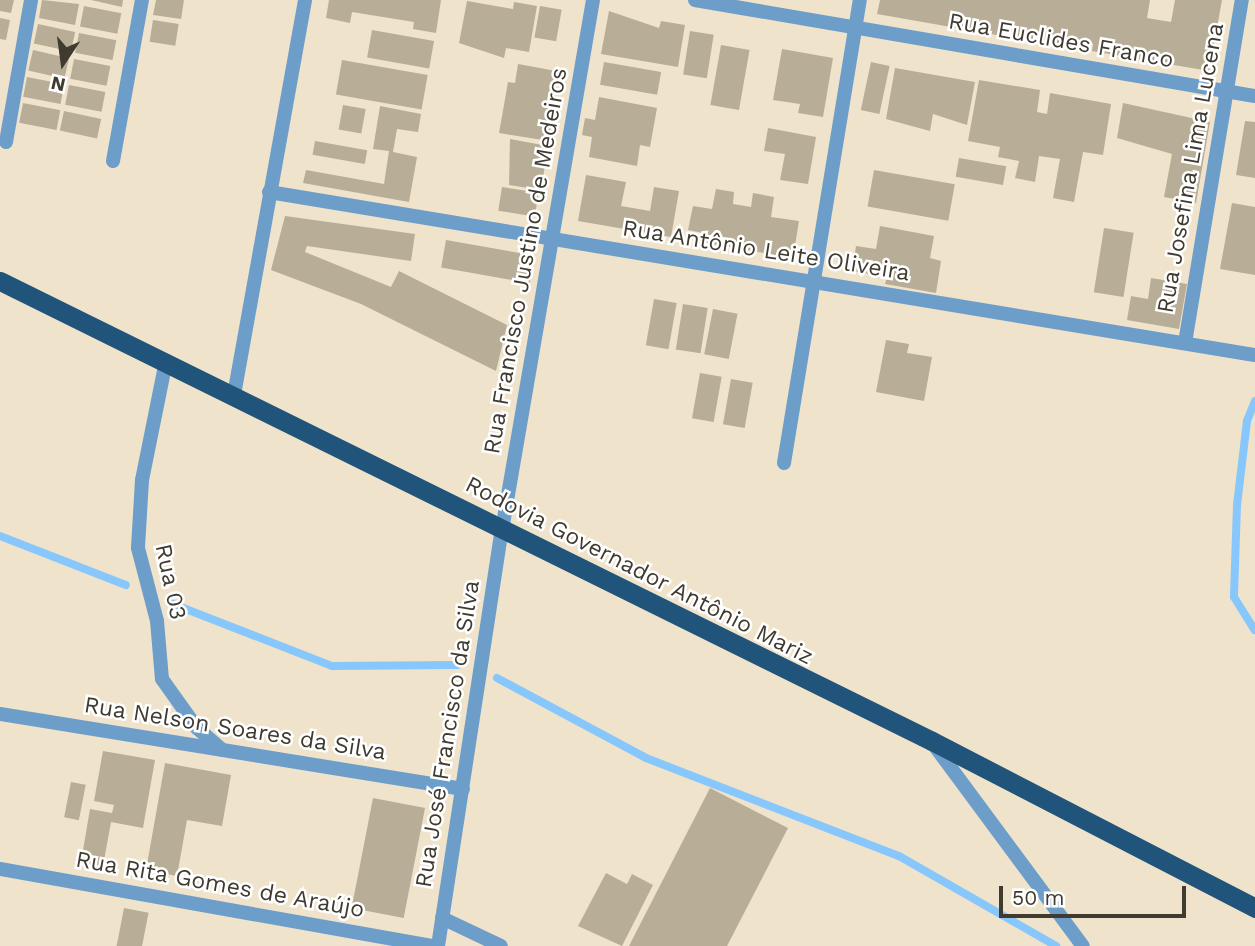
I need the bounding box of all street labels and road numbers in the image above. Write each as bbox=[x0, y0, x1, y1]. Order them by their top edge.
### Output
street label: Rua Euclides Franco bbox=[946, 8, 1176, 74]
street label: Rua Josefina Lima Lucena bbox=[1152, 20, 1230, 316]
street label: Rua Francisco Justino de Medeiros bbox=[478, 65, 574, 457]
street label: Rua Antônio Leite Oliveira bbox=[620, 215, 912, 287]
street label: Rodovia Governador Antônio Mariz bbox=[460, 470, 818, 672]
street label: Rua 03 bbox=[148, 541, 192, 623]
street label: Rua José Francisco da Silva bbox=[410, 578, 486, 890]
street label: Rua Nelson Soares da Silva bbox=[82, 691, 388, 767]
street label: Rua Rita Gomes de Araújo bbox=[73, 846, 367, 924]

